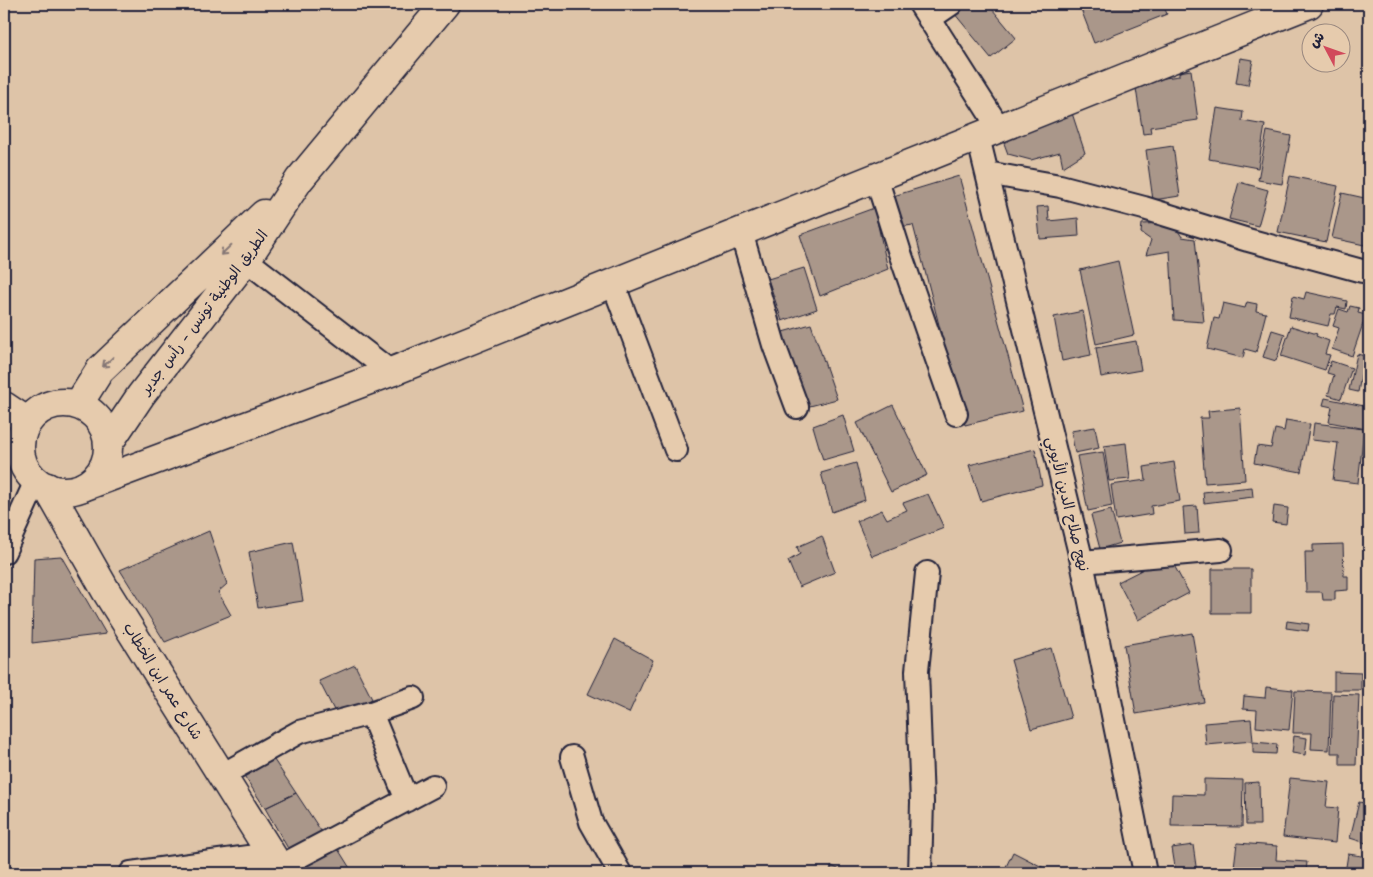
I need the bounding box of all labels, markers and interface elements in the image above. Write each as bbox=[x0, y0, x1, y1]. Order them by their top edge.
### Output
north arrow bbox=[1300, 22, 1350, 72]
text: ش bbox=[1304, 28, 1328, 51]
street label: الطريق الوطنية تونس - رأس جدير bbox=[134, 226, 272, 400]
one-way arrow bbox=[219, 244, 232, 256]
one-way arrow bbox=[102, 356, 115, 368]
street label: نهج صلاح الدين الأيوبي bbox=[1039, 434, 1094, 574]
street label: شارع عمر ابن الخطاب bbox=[119, 619, 207, 743]

